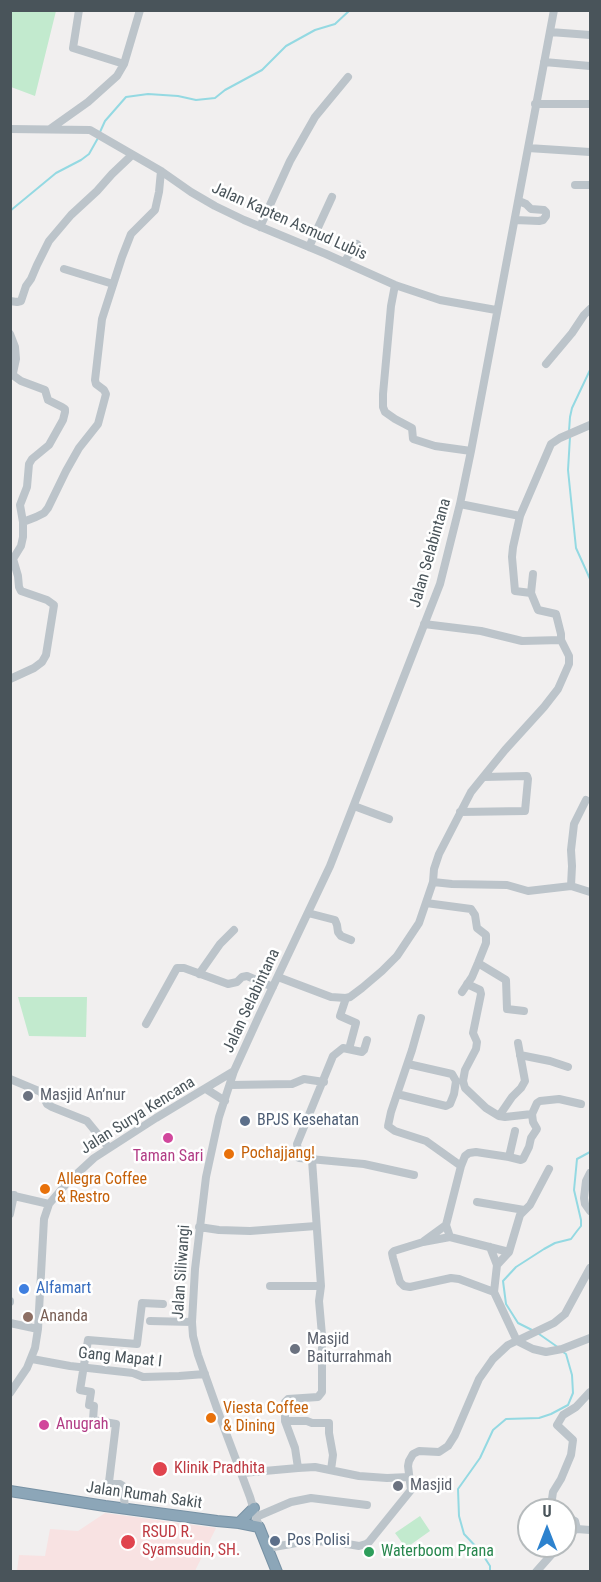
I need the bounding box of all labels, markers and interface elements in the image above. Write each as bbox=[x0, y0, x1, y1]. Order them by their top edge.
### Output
street label: Jalan Kapten Asmud Lubis bbox=[208, 179, 370, 265]
street label: Jalan Selabintana bbox=[406, 496, 456, 610]
street label: Jalan Selabintana bbox=[220, 946, 284, 1056]
street label: Jalan Surya Kencana bbox=[77, 1073, 199, 1159]
place label: Masjid An’nur bbox=[40, 1086, 126, 1106]
marker: Masjid An’nur bbox=[21, 1089, 35, 1103]
place label: BPJS Kesehatan bbox=[257, 1111, 359, 1131]
marker: BPJS Kesehatan bbox=[238, 1114, 252, 1128]
marker: Taman Sari bbox=[161, 1131, 175, 1145]
place label: Pochajjang! bbox=[241, 1144, 315, 1164]
place label: Taman Sari bbox=[133, 1147, 203, 1167]
marker: Pochajjang! bbox=[222, 1147, 236, 1161]
place label: Allegra Coffee & Restro bbox=[57, 1170, 147, 1208]
marker: Allegra Coffee & Restro bbox=[38, 1182, 52, 1196]
street label: Jalan Siliwangi bbox=[169, 1224, 195, 1320]
place label: Alfamart bbox=[36, 1279, 91, 1299]
marker: Alfamart bbox=[17, 1282, 31, 1296]
place label: Ananda bbox=[40, 1307, 88, 1327]
marker: Ananda bbox=[21, 1310, 35, 1324]
place label: Masjid Baiturrahmah bbox=[307, 1330, 392, 1368]
marker: Masjid Baiturrahmah bbox=[288, 1342, 302, 1356]
street label: Gang Mapat I bbox=[77, 1344, 163, 1372]
place label: Viesta Coffee & Dining bbox=[223, 1399, 309, 1437]
marker: Viesta Coffee & Dining bbox=[204, 1411, 218, 1425]
place label: Anugrah bbox=[56, 1415, 109, 1435]
marker: Anugrah bbox=[37, 1418, 51, 1432]
place label: Klinik Pradhita bbox=[174, 1459, 265, 1479]
marker: Klinik Pradhita bbox=[151, 1460, 169, 1478]
place label: Masjid bbox=[410, 1476, 452, 1496]
street label: Jalan Rumah Sakit bbox=[85, 1478, 203, 1514]
marker: Masjid bbox=[391, 1479, 405, 1493]
north arrow bbox=[517, 1498, 577, 1558]
text: U bbox=[542, 1502, 552, 1521]
place label: RSUD R. Syamsudin, SH. bbox=[142, 1523, 240, 1561]
place label: Pos Polisi bbox=[287, 1531, 350, 1551]
marker: RSUD R. Syamsudin, SH. bbox=[119, 1533, 137, 1551]
marker: Pos Polisi bbox=[268, 1534, 282, 1548]
place label: Waterboom Prana bbox=[381, 1542, 494, 1562]
marker: Waterboom Prana bbox=[362, 1545, 376, 1559]

